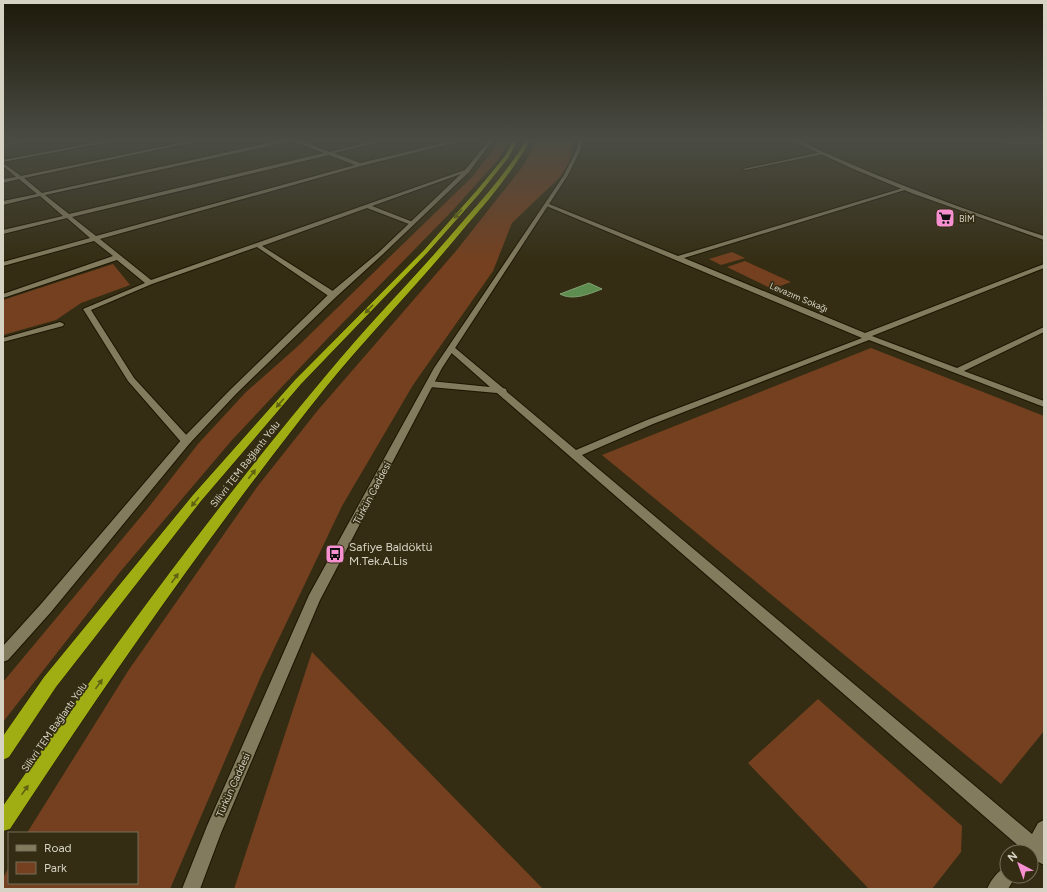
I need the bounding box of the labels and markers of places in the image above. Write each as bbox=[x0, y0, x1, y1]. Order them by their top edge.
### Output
supermarket icon: BİM bbox=[934, 207, 956, 229]
place label: BİM bbox=[959, 213, 975, 224]
place label: Safiye Baldöktü M.Tek.A.Lis bbox=[349, 540, 433, 568]
bus stop icon: Safiye Baldöktü M.Tek.A.Lis bbox=[324, 543, 346, 565]

